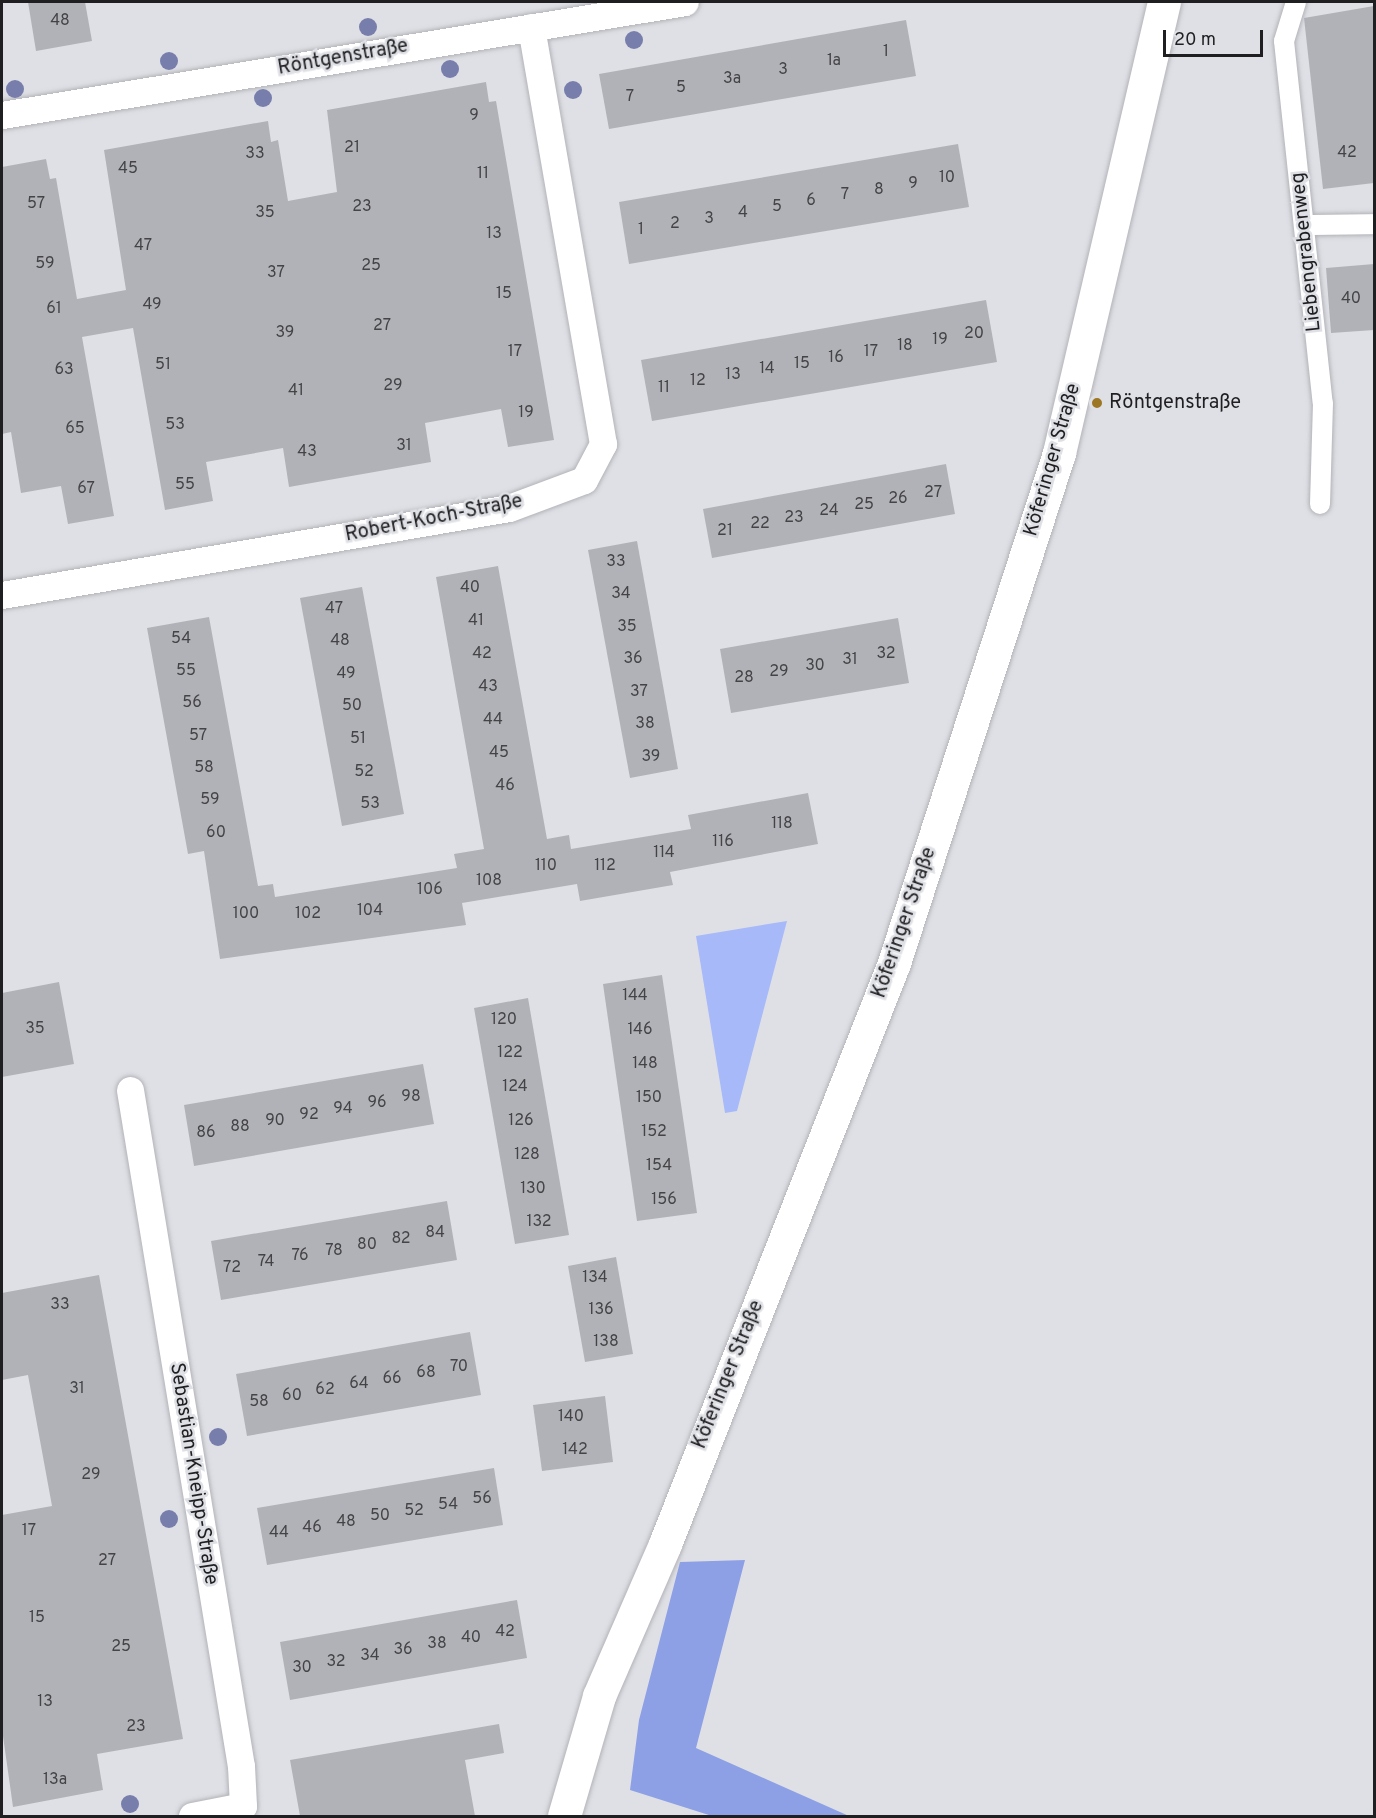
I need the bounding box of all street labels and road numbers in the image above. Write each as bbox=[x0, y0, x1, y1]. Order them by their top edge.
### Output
street label: Röntgenstraße bbox=[276, 35, 410, 81]
street label: Liebengrabenweg bbox=[1287, 171, 1327, 333]
street label: Köferinger Straße bbox=[1020, 381, 1086, 539]
street label: Robert-Koch-Straße bbox=[343, 490, 525, 548]
street label: Köferinger Straße bbox=[868, 844, 942, 1002]
street label: Köferinger Straße bbox=[688, 1297, 770, 1453]
street label: Sebastian-Kneipp-Straße bbox=[164, 1361, 222, 1587]

